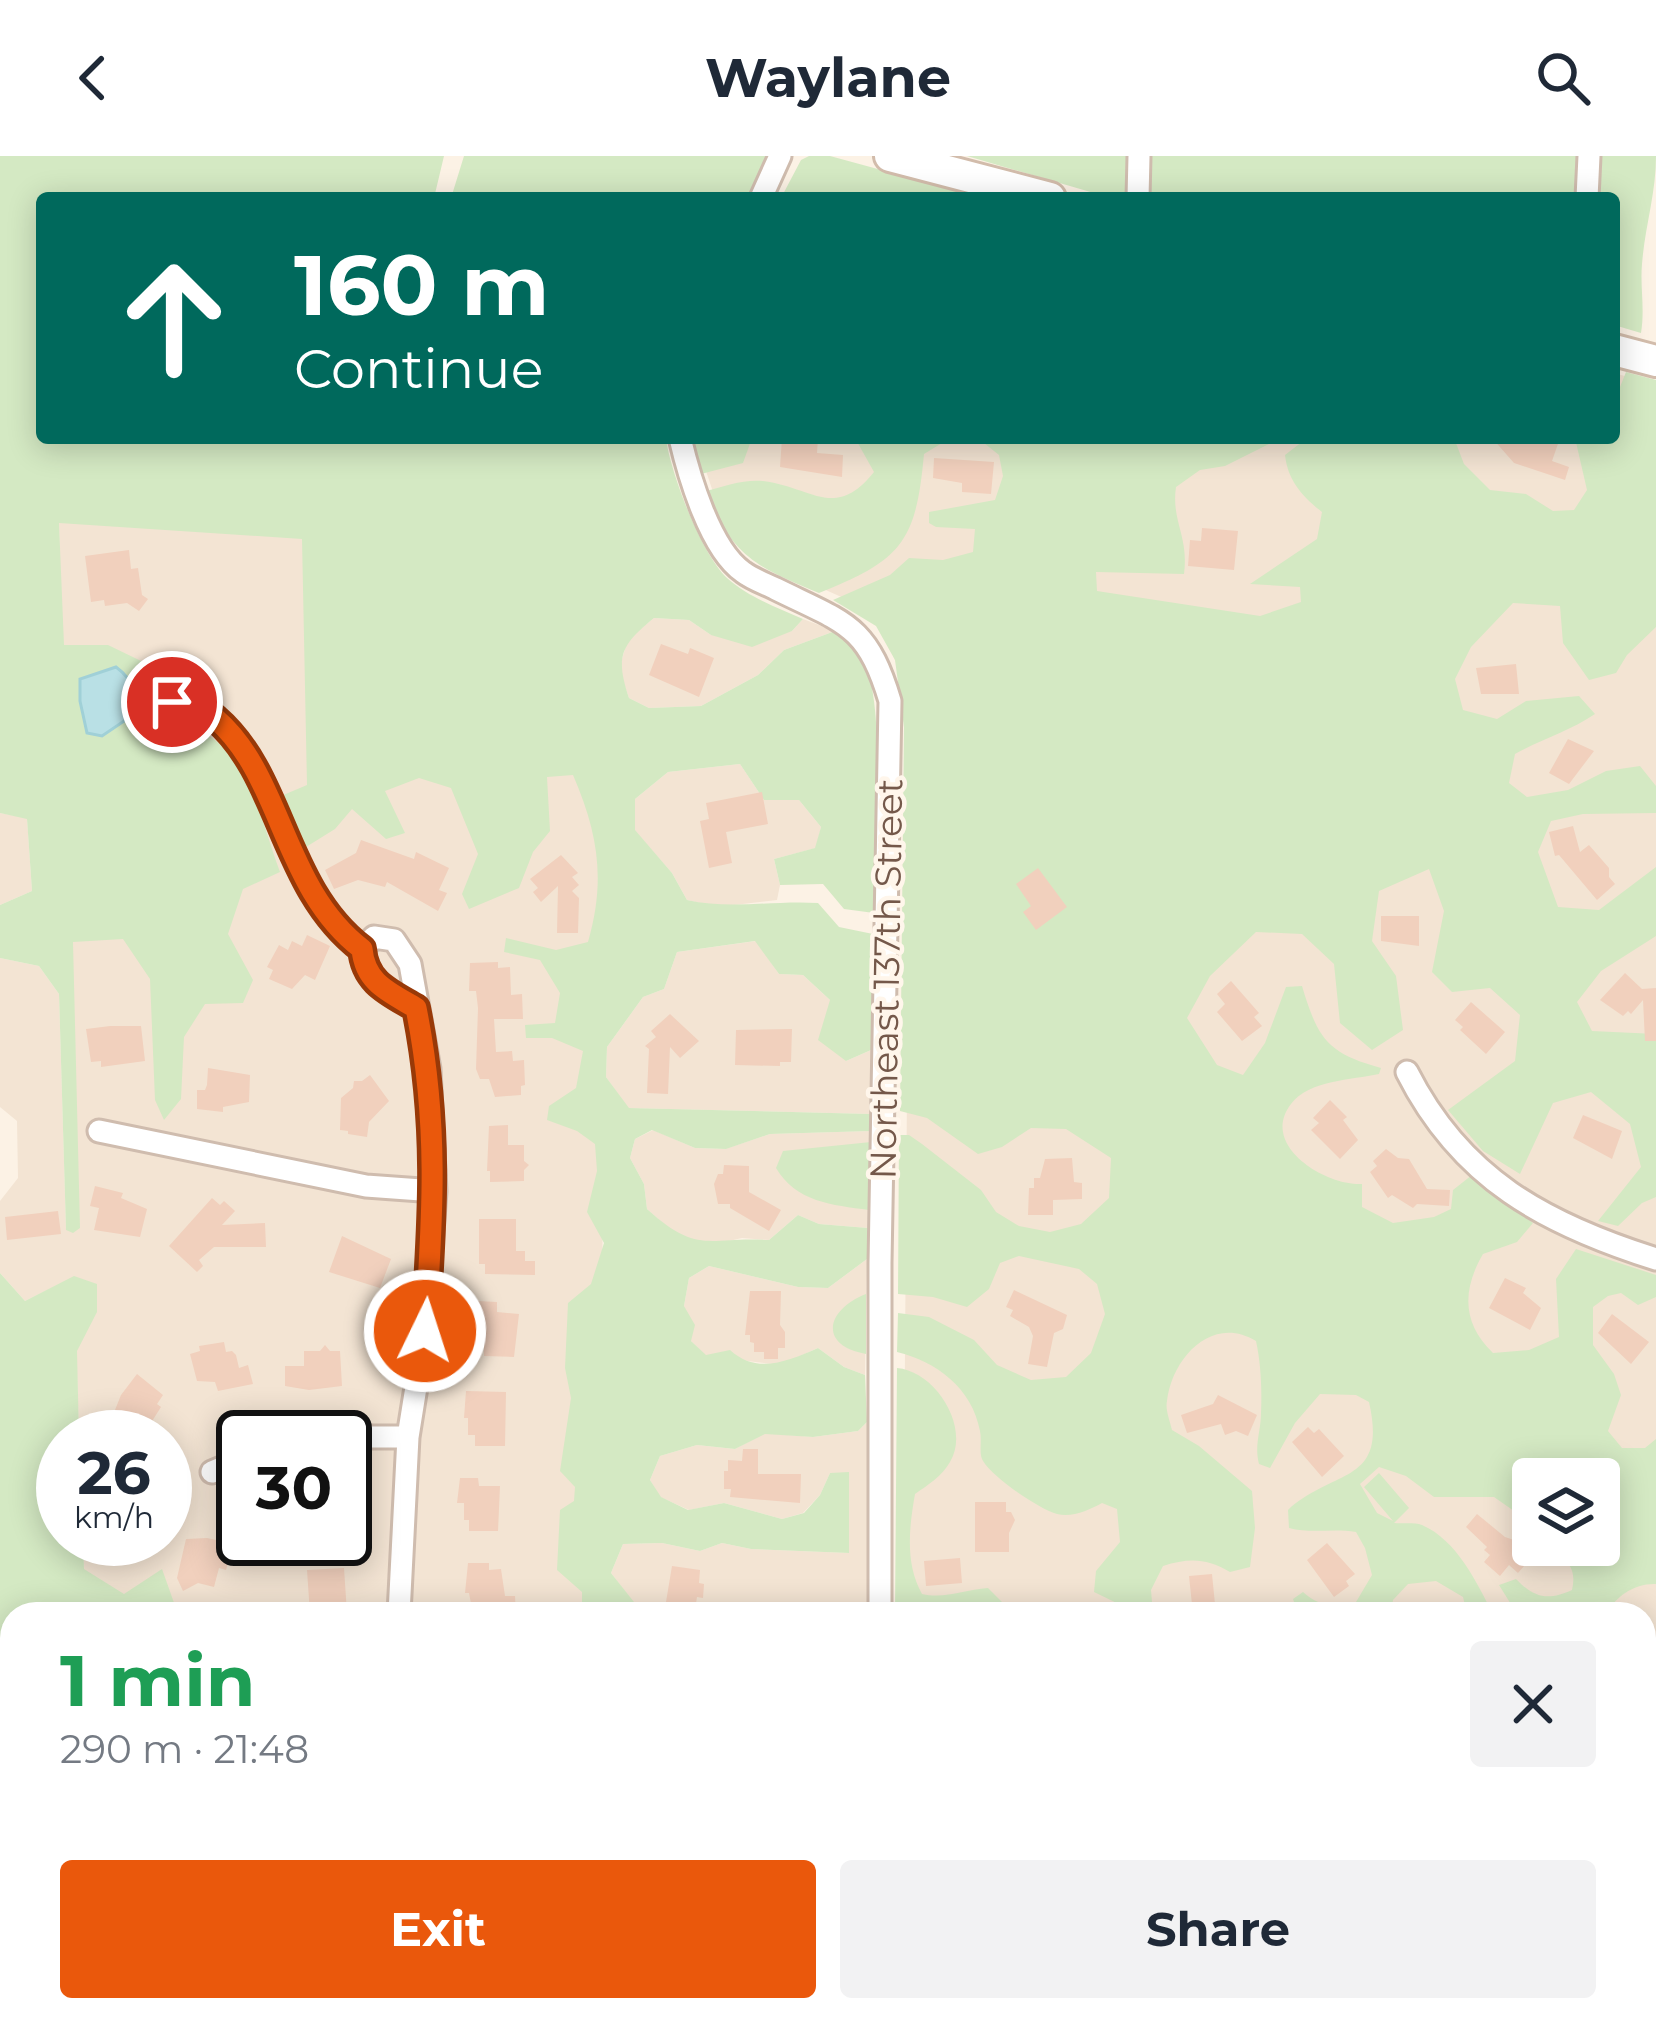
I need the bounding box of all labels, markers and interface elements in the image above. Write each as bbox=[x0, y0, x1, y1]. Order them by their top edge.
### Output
icon: back bbox=[60, 45, 126, 111]
text: Waylane bbox=[705, 45, 951, 111]
icon: search bbox=[1530, 45, 1596, 111]
text: 160 m bbox=[294, 234, 549, 336]
icon: ahead bbox=[96, 240, 252, 396]
text: Continue bbox=[294, 336, 543, 402]
pin bbox=[121, 651, 223, 753]
icon: arrive bbox=[139, 669, 205, 735]
street label: Northeast 137th Street bbox=[861, 778, 911, 1180]
position arrow bbox=[362, 1268, 488, 1394]
speed limit sign: 30 bbox=[216, 1410, 372, 1566]
text: 26 bbox=[77, 1436, 151, 1509]
map controls bbox=[1512, 1458, 1620, 1566]
button: layers bbox=[1512, 1458, 1620, 1566]
text: km/h bbox=[74, 1499, 154, 1536]
text: 1 min bbox=[60, 1636, 256, 1724]
button: close bbox=[1470, 1641, 1596, 1767]
text: 290 m · 21:48 bbox=[60, 1725, 309, 1773]
button: Exit bbox=[60, 1860, 816, 1998]
button: Share bbox=[840, 1860, 1596, 1998]

